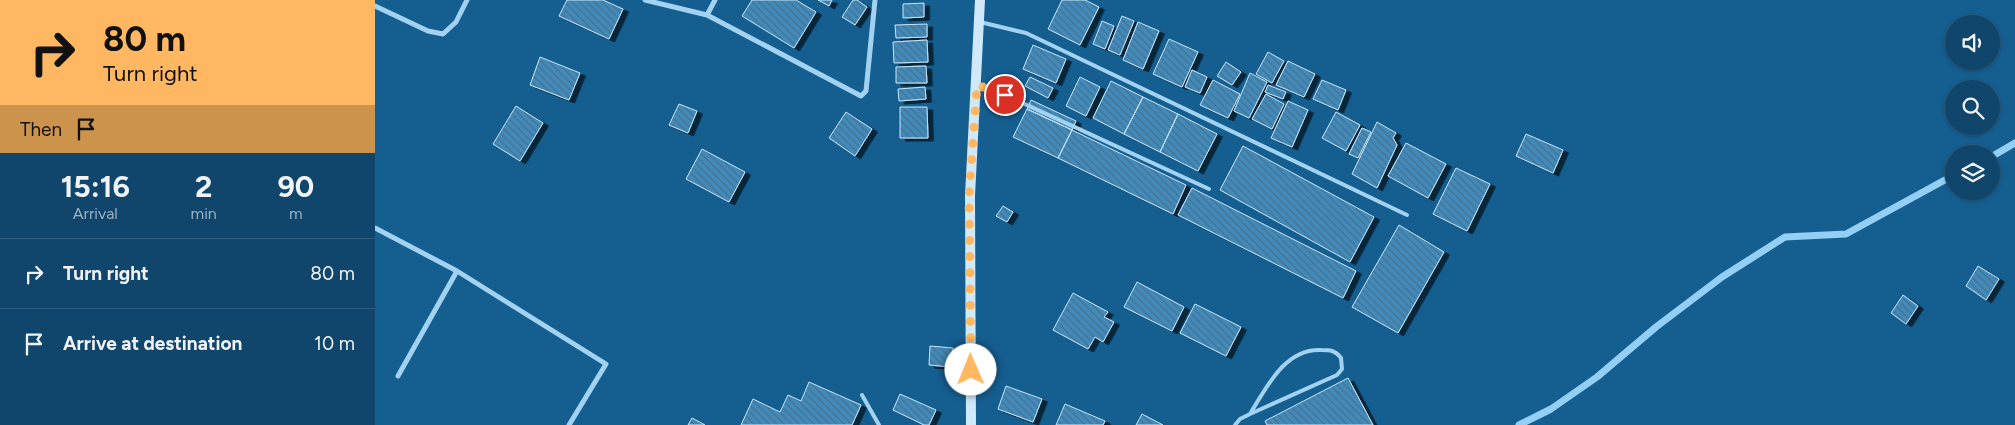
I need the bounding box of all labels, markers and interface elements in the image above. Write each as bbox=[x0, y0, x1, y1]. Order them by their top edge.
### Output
map controls bbox=[1945, 15, 2000, 200]
button: sound bbox=[1945, 15, 2000, 70]
text: 80 m bbox=[103, 18, 186, 60]
icon: right bbox=[20, 20, 85, 85]
text: Turn right bbox=[103, 60, 198, 87]
pin bbox=[984, 74, 1026, 116]
button: search bbox=[1945, 80, 2000, 135]
icon: arrive bbox=[991, 81, 1019, 109]
icon: arrive bbox=[72, 115, 100, 143]
text: Then bbox=[20, 118, 62, 141]
button: layers bbox=[1945, 145, 2000, 200]
text: 15:16 bbox=[61, 168, 130, 205]
text: 2 bbox=[195, 168, 212, 205]
text: 90 bbox=[277, 168, 314, 205]
text: Arrival bbox=[73, 204, 118, 223]
text: min bbox=[191, 204, 217, 223]
text: m bbox=[289, 204, 303, 223]
icon: right bbox=[20, 260, 48, 288]
text: Turn right bbox=[63, 262, 149, 285]
text: 80 m bbox=[310, 262, 355, 285]
icon: arrive bbox=[20, 330, 48, 358]
text: Arrive at destination bbox=[63, 332, 242, 355]
text: 10 m bbox=[314, 332, 355, 355]
position arrow bbox=[944, 343, 996, 395]

